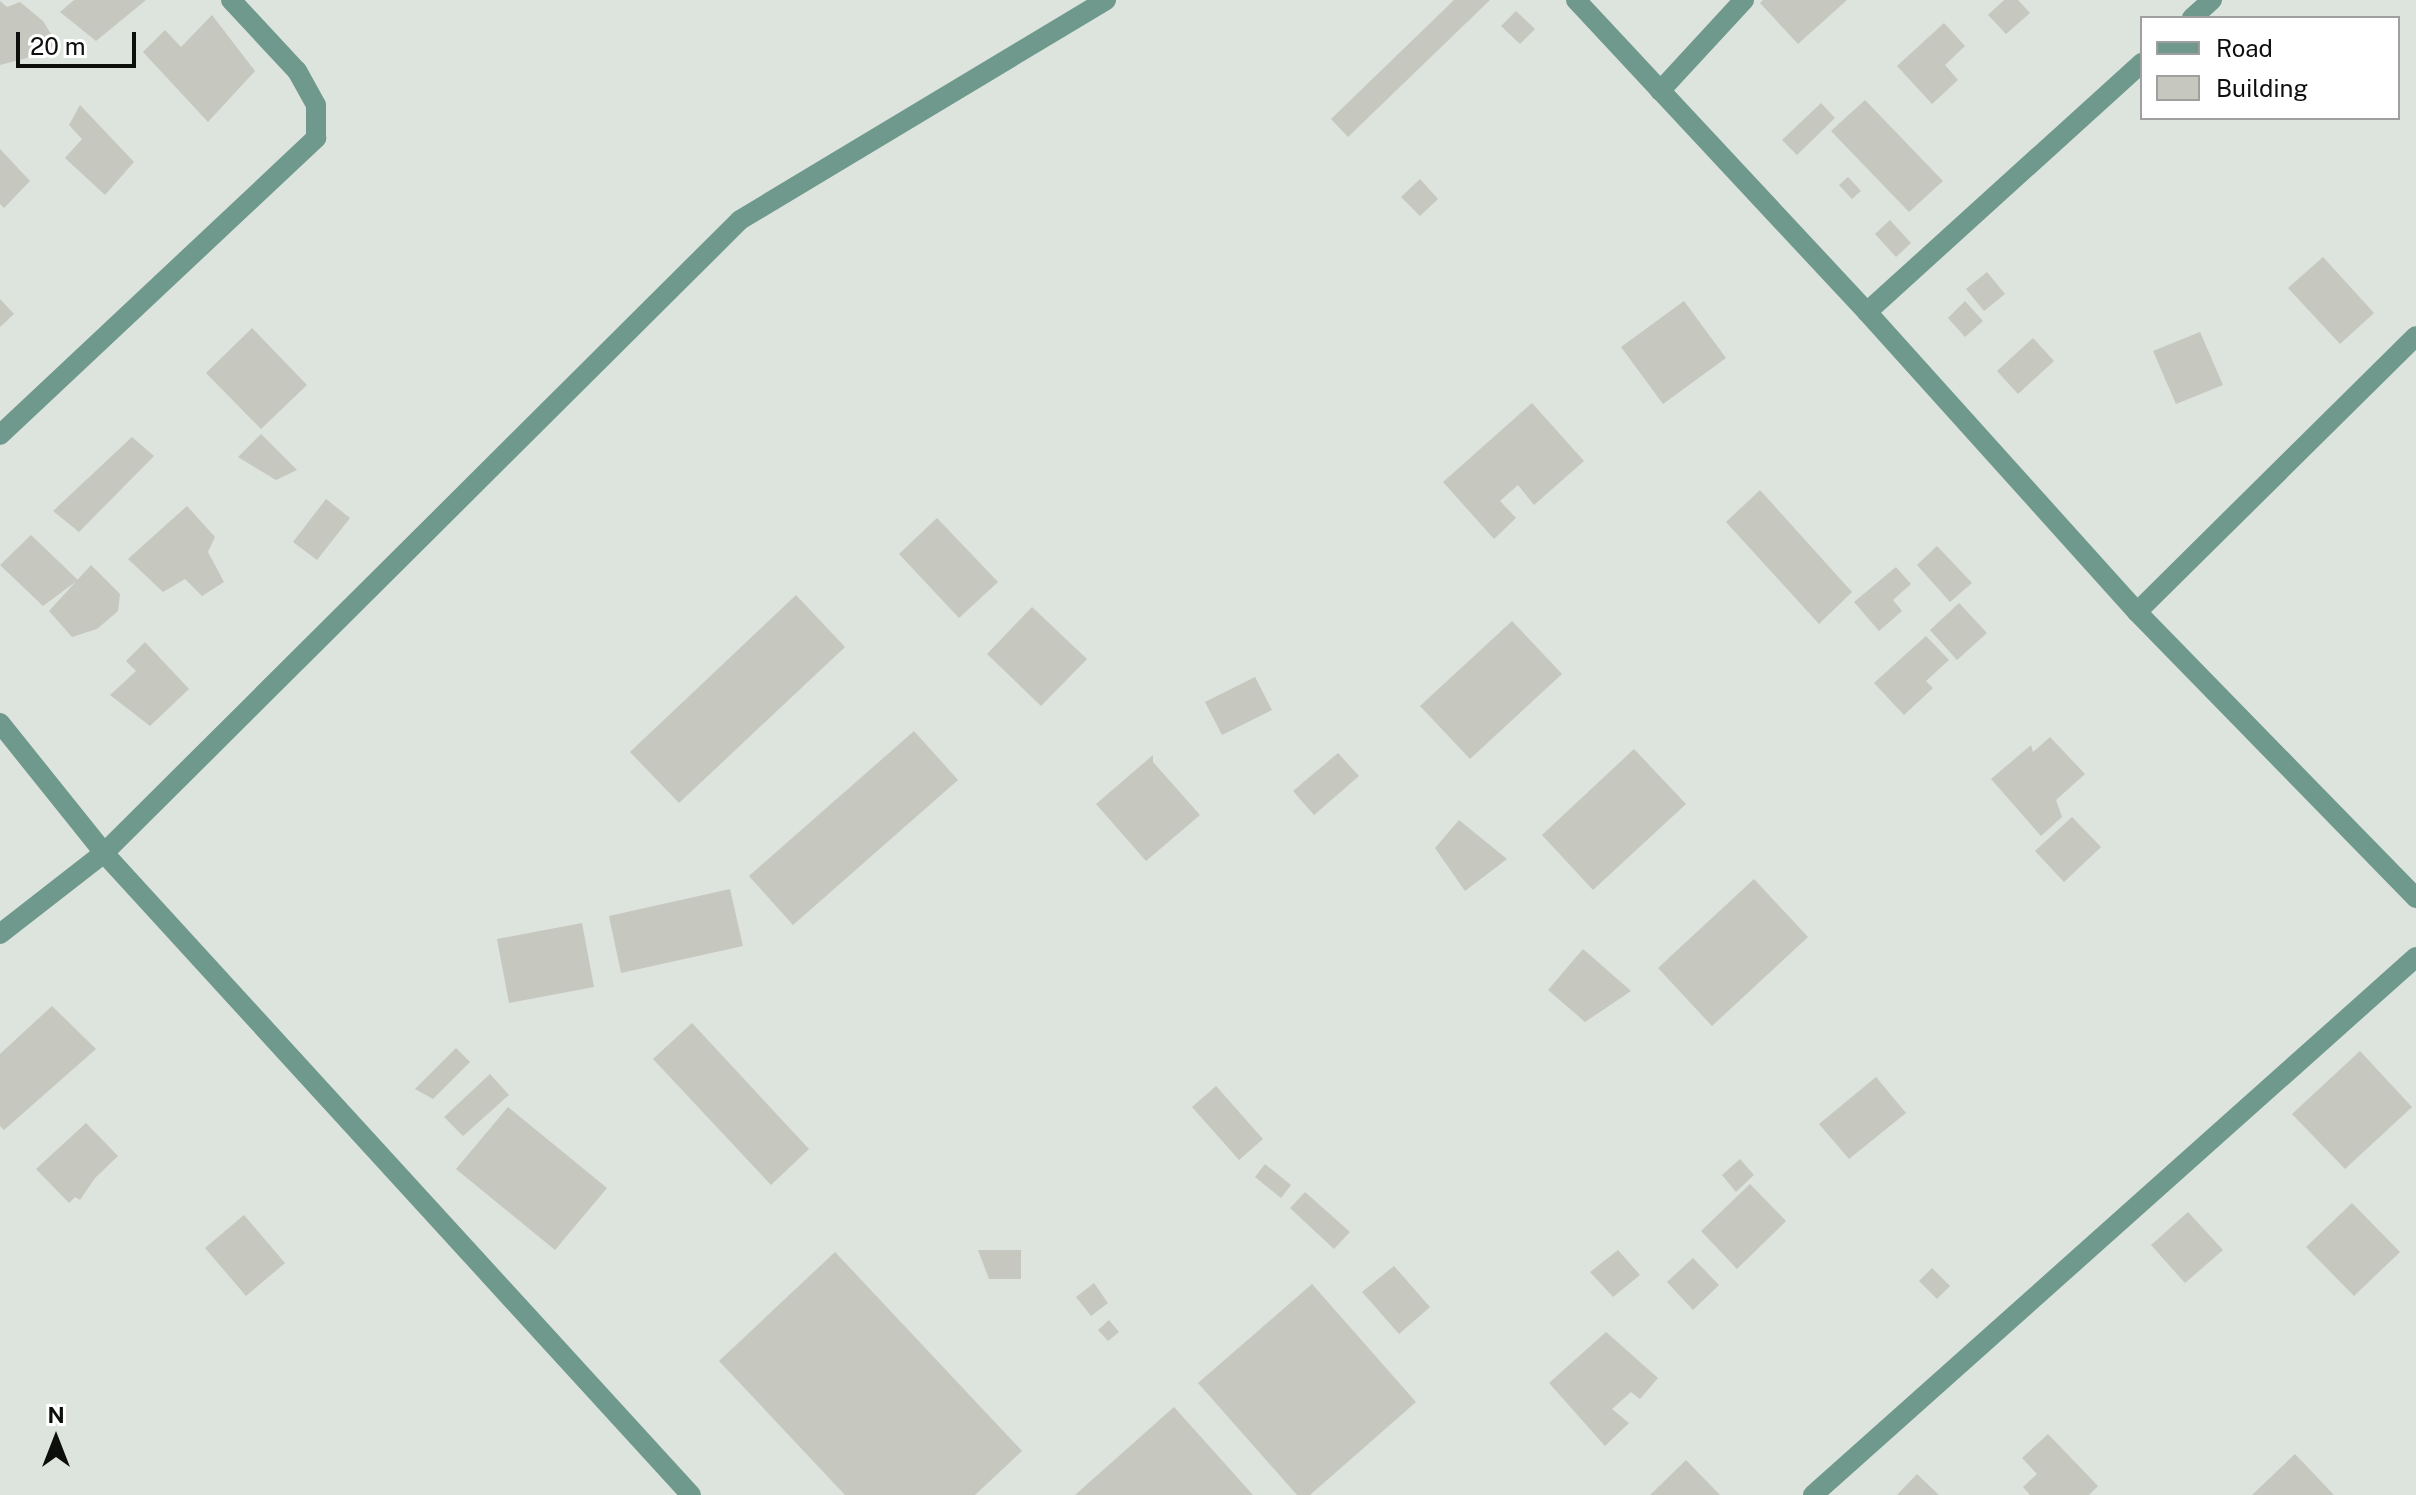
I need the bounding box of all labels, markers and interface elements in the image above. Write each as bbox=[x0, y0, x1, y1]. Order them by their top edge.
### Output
scale bar bbox=[20, 16, 140, 66]
legend bbox=[2140, 16, 2400, 120]
text: 20 m bbox=[30, 32, 86, 60]
text: Road bbox=[2216, 34, 2273, 62]
text: Building bbox=[2216, 74, 2308, 102]
north arrow bbox=[16, 1399, 96, 1479]
text: N bbox=[47, 1402, 65, 1428]

